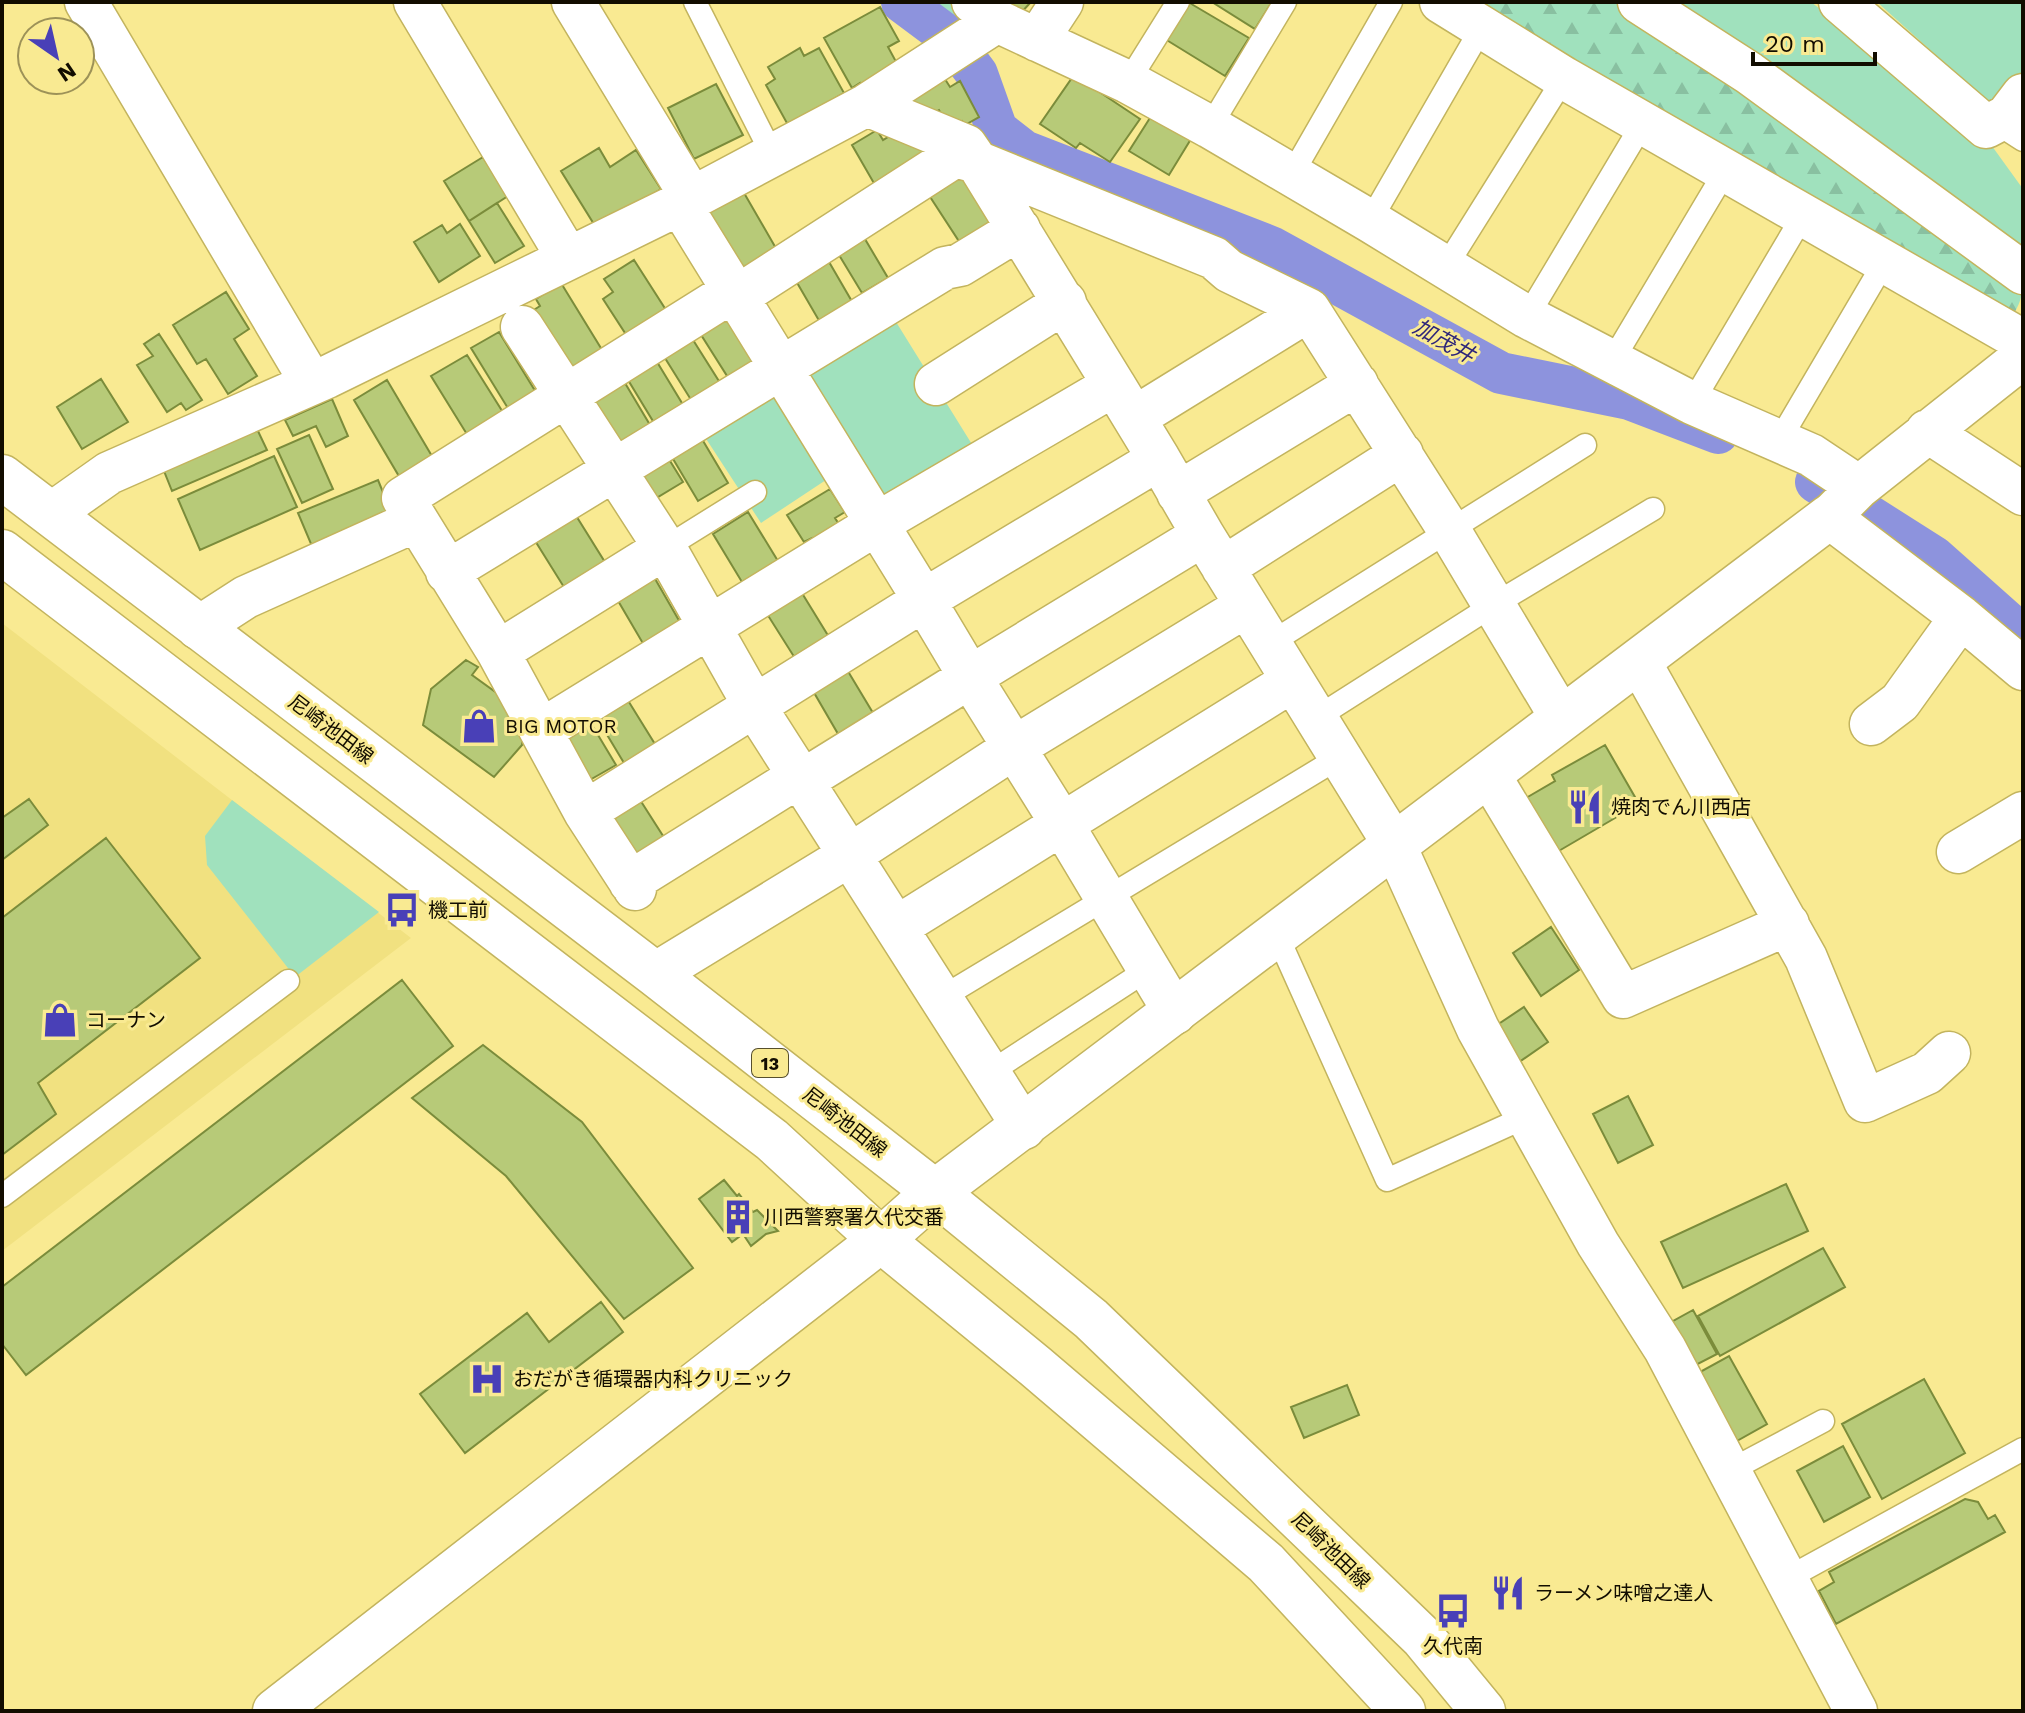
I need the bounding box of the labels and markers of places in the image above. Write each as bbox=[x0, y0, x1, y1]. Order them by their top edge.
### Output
shop icon: BIG MOTOR bbox=[460, 707, 498, 745]
place label: BIG MOTOR bbox=[505, 714, 617, 738]
restaurant icon: 焼肉でん川西店 bbox=[1566, 788, 1604, 826]
place label: 焼肉でん川西店 bbox=[1611, 795, 1751, 819]
bus stop icon: 機工前 bbox=[383, 891, 421, 929]
place label: 機工前 bbox=[428, 898, 488, 922]
shop icon: コーナン bbox=[41, 1001, 79, 1039]
place label: コーナン bbox=[86, 1008, 166, 1032]
building icon: 川西警察署久代交番 bbox=[719, 1198, 757, 1236]
place label: 川西警察署久代交番 bbox=[764, 1205, 944, 1229]
hospital icon: おだがき循環器内科クリニック bbox=[468, 1360, 506, 1398]
place label: おだがき循環器内科クリニック bbox=[513, 1367, 793, 1391]
restaurant icon: ラーメン味噌之達人 bbox=[1489, 1574, 1527, 1612]
place label: ラーメン味噌之達人 bbox=[1534, 1581, 1713, 1605]
bus stop icon: 久代南 bbox=[1434, 1592, 1472, 1630]
place label: 久代南 bbox=[1423, 1634, 1483, 1658]

